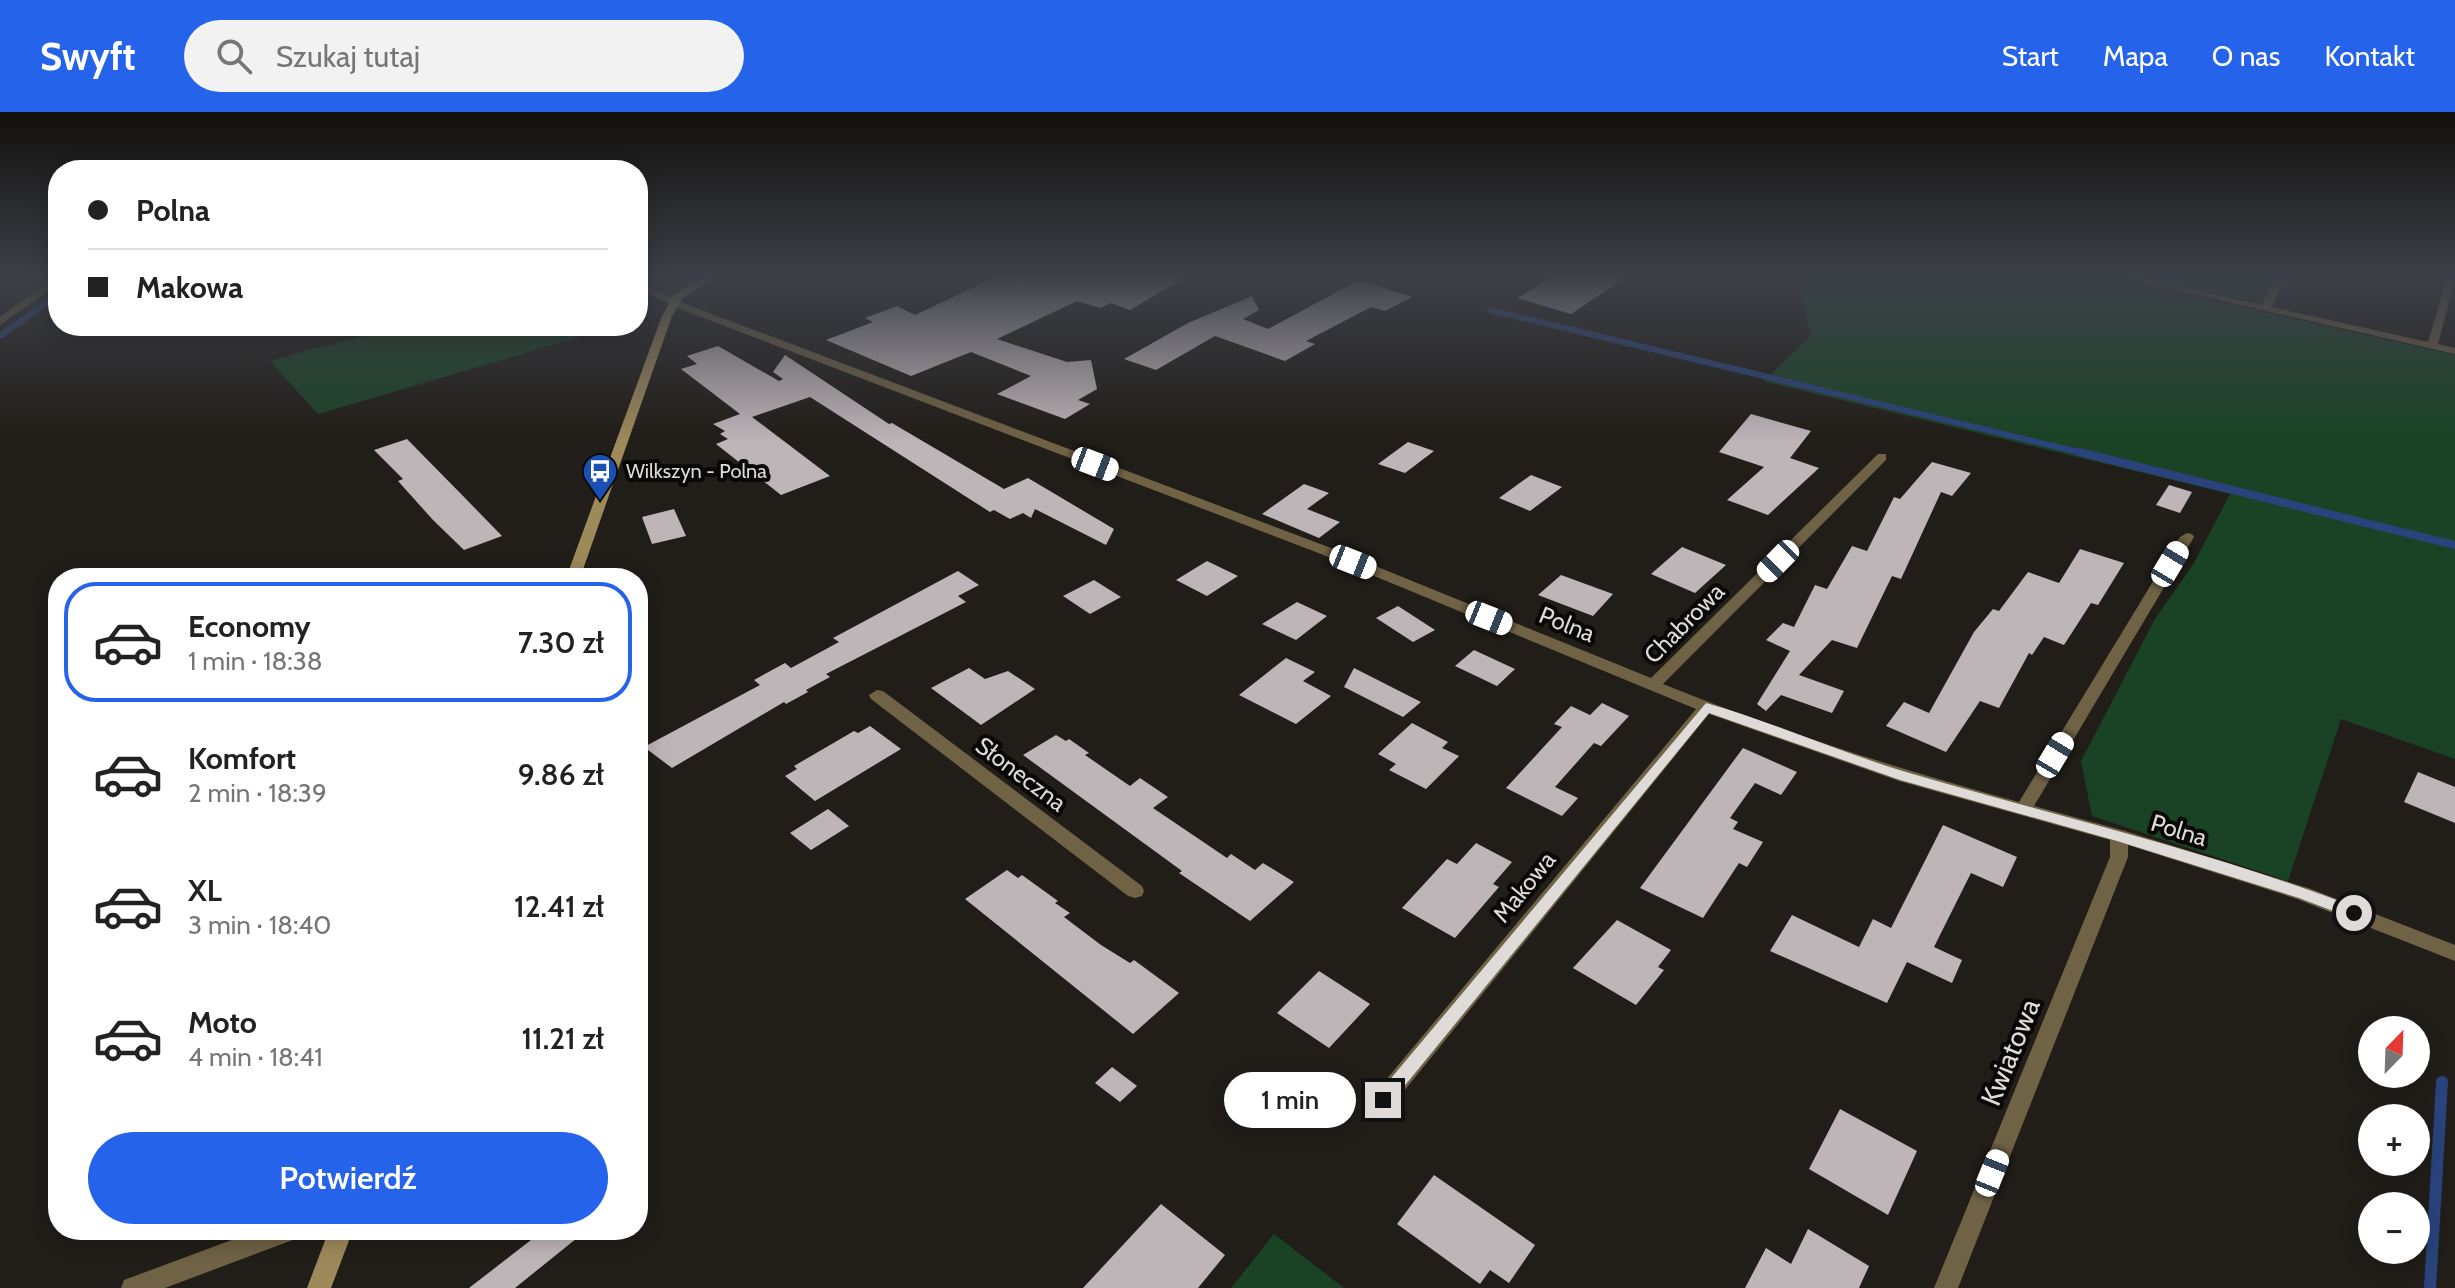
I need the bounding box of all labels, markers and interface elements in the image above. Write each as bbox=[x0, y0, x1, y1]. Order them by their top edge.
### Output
search box bbox=[184, 20, 744, 92]
text: Swyft bbox=[40, 33, 136, 80]
icon: search bbox=[212, 34, 256, 78]
text: Szukaj tutaj bbox=[276, 38, 420, 75]
text: Start bbox=[2002, 39, 2059, 73]
text: Mapa bbox=[2103, 39, 2168, 73]
text: O nas bbox=[2212, 39, 2280, 73]
text: Kontakt bbox=[2324, 39, 2415, 73]
text: Polna bbox=[136, 192, 210, 229]
text: Makowa bbox=[136, 269, 243, 306]
car bbox=[1068, 444, 1122, 484]
bus stop icon: Wilkszyn - Polna bbox=[581, 452, 619, 502]
place label: Wilkszyn - Polna bbox=[626, 459, 767, 483]
car bbox=[1753, 536, 1803, 586]
car bbox=[2147, 537, 2193, 591]
car bbox=[1326, 542, 1380, 582]
street label: Chabrowa bbox=[1638, 576, 1731, 669]
car bbox=[1462, 598, 1516, 638]
street label: Polna bbox=[1535, 600, 1599, 648]
icon: car bbox=[92, 606, 164, 678]
text: Economy bbox=[188, 608, 311, 645]
text: 7.30 zł bbox=[518, 624, 604, 661]
text: 1 min · 18:38 bbox=[188, 645, 323, 677]
car bbox=[2032, 728, 2078, 782]
street label: Słoneczna bbox=[970, 731, 1072, 818]
icon: car bbox=[92, 738, 164, 810]
text: Komfort bbox=[188, 740, 296, 777]
text: 9.86 zł bbox=[518, 756, 604, 793]
text: 2 min · 18:39 bbox=[188, 777, 327, 809]
street label: Polna bbox=[2147, 808, 2211, 852]
street label: Makowa bbox=[1487, 845, 1562, 928]
icon: car bbox=[92, 870, 164, 942]
text: XL bbox=[188, 872, 222, 909]
text: 12.41 zł bbox=[514, 888, 604, 925]
route start bbox=[2336, 895, 2372, 931]
text: 3 min · 18:40 bbox=[188, 909, 331, 941]
street label: Kwiatowa bbox=[1973, 993, 2047, 1110]
icon: car bbox=[92, 1002, 164, 1074]
text: Moto bbox=[188, 1004, 257, 1041]
north arrow bbox=[2358, 1016, 2430, 1088]
map controls bbox=[2358, 1016, 2430, 1264]
text: 11.21 zł bbox=[521, 1020, 604, 1057]
text: 4 min · 18:41 bbox=[188, 1041, 323, 1073]
callout: 1 min bbox=[1223, 1072, 1355, 1128]
route end bbox=[1365, 1082, 1401, 1118]
text: 1 min bbox=[1261, 1084, 1319, 1116]
button: + bbox=[2358, 1104, 2430, 1176]
button: Potwierdź bbox=[88, 1132, 608, 1224]
car bbox=[1972, 1146, 2012, 1200]
button: − bbox=[2358, 1192, 2430, 1264]

